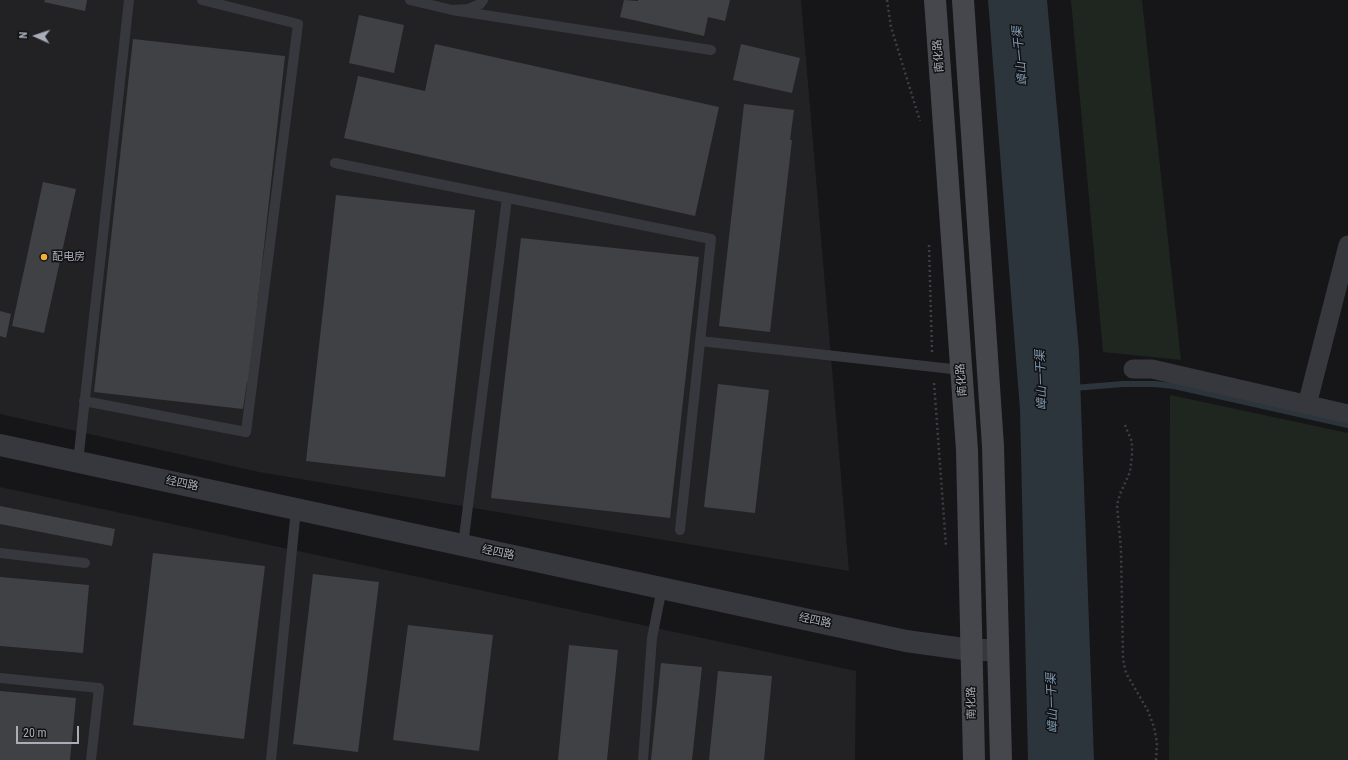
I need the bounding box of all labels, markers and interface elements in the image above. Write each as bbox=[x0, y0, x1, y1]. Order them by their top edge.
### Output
north arrow bbox=[16, 16, 56, 56]
water label: 嶂山一干渠 bbox=[1011, 25, 1031, 87]
text: N bbox=[17, 32, 30, 39]
street label: 南化路 bbox=[931, 39, 947, 73]
place label: 配电房 bbox=[52, 250, 85, 264]
marker: 配电房 bbox=[39, 252, 49, 262]
water label: 嶂山一干渠 bbox=[1034, 350, 1050, 410]
street label: 南化路 bbox=[954, 363, 970, 397]
street label: 经四路 bbox=[164, 474, 200, 494]
street label: 经四路 bbox=[480, 543, 516, 563]
street label: 经四路 bbox=[797, 611, 833, 631]
water label: 嶂山一干渠 bbox=[1045, 673, 1061, 733]
street label: 南化路 bbox=[965, 686, 979, 720]
scale bar bbox=[18, 718, 81, 744]
text: 20 m bbox=[23, 726, 47, 740]

